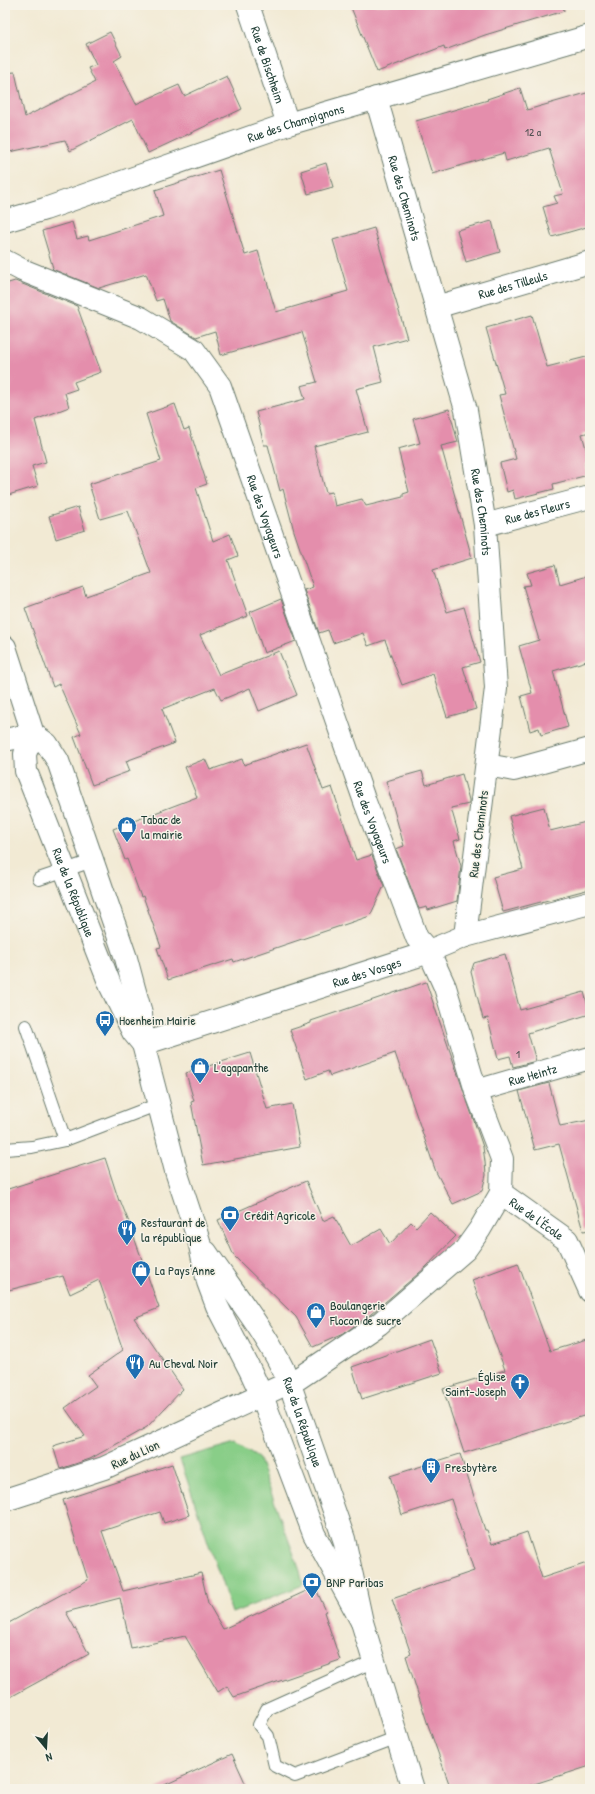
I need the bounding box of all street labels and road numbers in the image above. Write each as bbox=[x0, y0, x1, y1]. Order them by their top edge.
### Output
street label: Rue de Bischheim bbox=[247, 24, 289, 106]
street label: Rue des Champignons bbox=[245, 99, 346, 147]
street label: Rue des Cheminots bbox=[384, 153, 426, 243]
street label: Rue des Tilleuls bbox=[476, 266, 549, 303]
street label: Rue des Cheminots bbox=[467, 467, 496, 556]
street label: Rue des Voyageurs bbox=[243, 472, 288, 560]
street label: Rue des Fleurs bbox=[503, 494, 572, 528]
street label: Rue des Voyageurs bbox=[349, 778, 397, 866]
street label: Rue des Cheminots bbox=[464, 789, 492, 879]
street label: Rue de la République bbox=[48, 845, 99, 939]
street label: Rue des Vosges bbox=[330, 953, 403, 992]
street label: Rue Heintz bbox=[506, 1059, 559, 1090]
street label: Rue de l'École bbox=[506, 1193, 568, 1244]
street label: Rue de la République bbox=[279, 1374, 327, 1470]
street label: Rue du Lion bbox=[108, 1435, 162, 1473]

